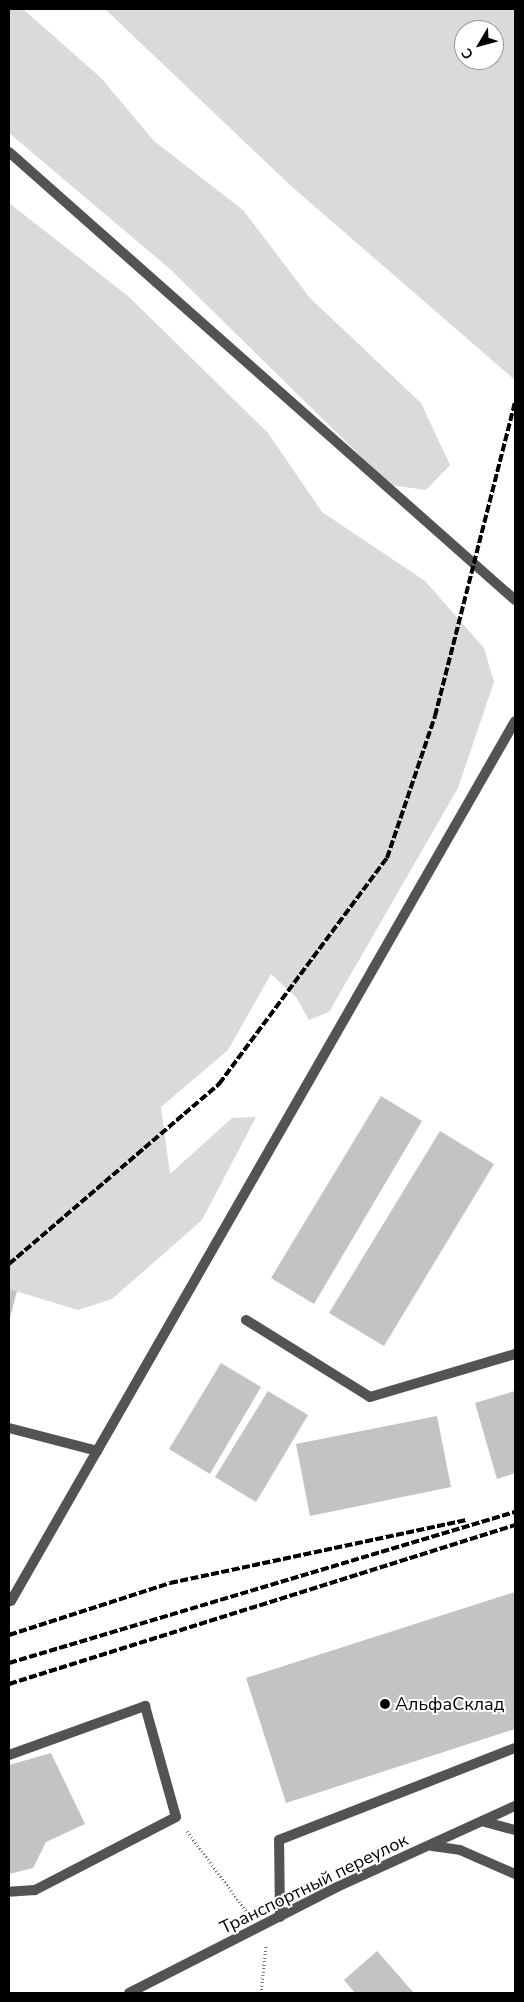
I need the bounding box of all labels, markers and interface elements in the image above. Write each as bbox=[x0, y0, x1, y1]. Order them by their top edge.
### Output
north arrow bbox=[454, 20, 504, 70]
text: С bbox=[457, 44, 478, 63]
place label: АльфаСклад bbox=[395, 1693, 504, 1715]
marker: АльфаСклад bbox=[379, 1698, 391, 1710]
street label: Транспортный переулок bbox=[216, 1829, 412, 1939]

